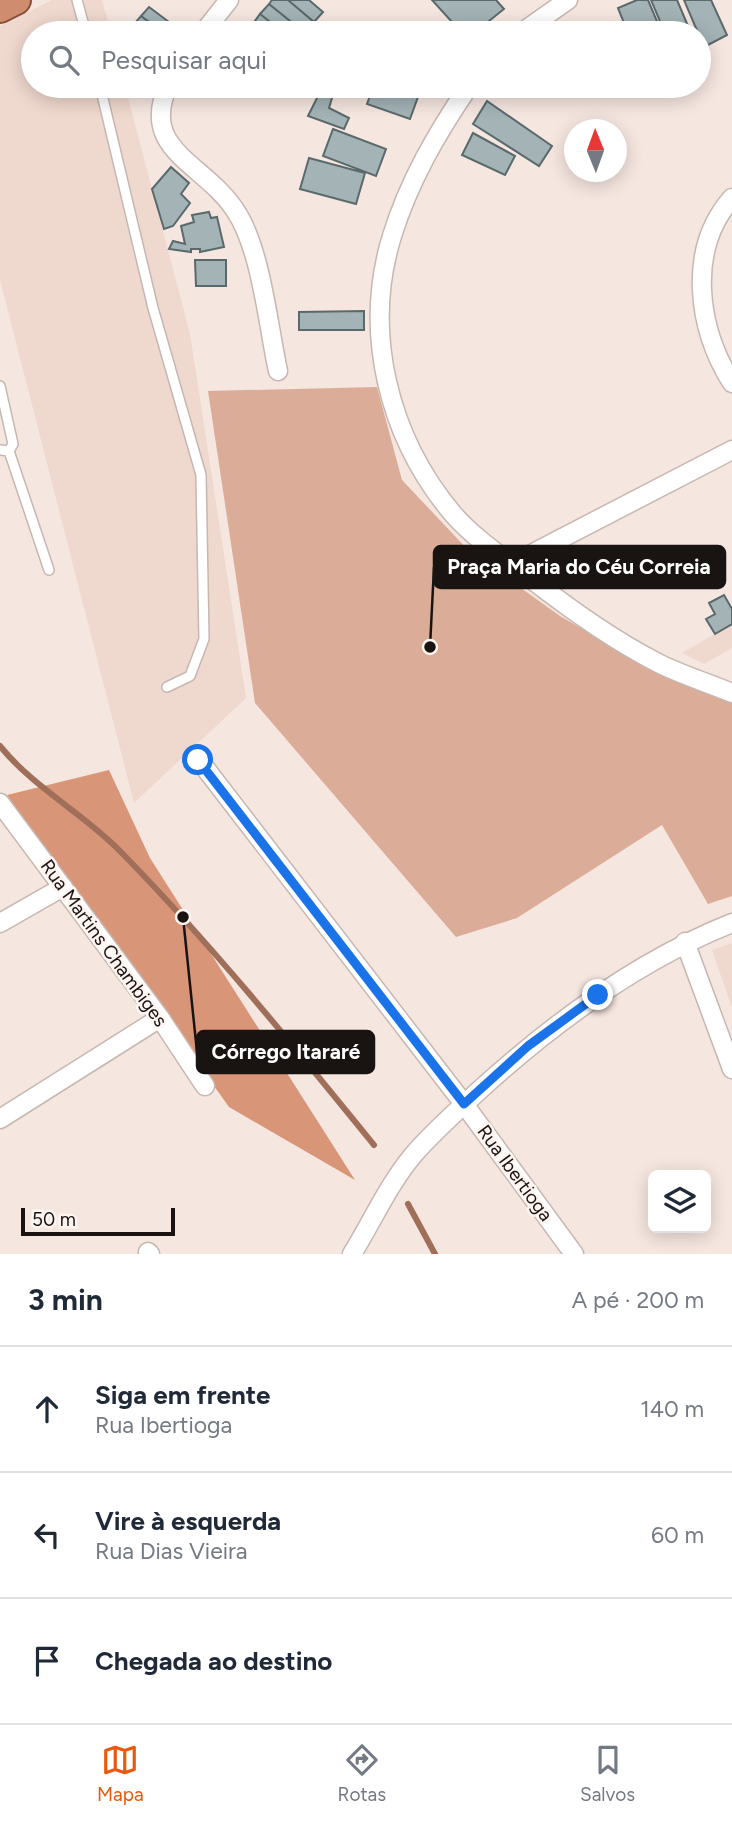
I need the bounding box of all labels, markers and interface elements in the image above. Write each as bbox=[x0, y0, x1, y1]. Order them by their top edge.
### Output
search box bbox=[21, 21, 711, 98]
icon: search bbox=[45, 41, 83, 79]
text: Pesquisar aqui bbox=[101, 44, 267, 76]
north arrow bbox=[564, 119, 627, 182]
callout: Praça Maria do Céu Correia bbox=[434, 546, 725, 588]
text: Praça Maria do Céu Correia bbox=[447, 554, 711, 579]
route start bbox=[182, 744, 213, 775]
street label: Rua Martins Chambiges bbox=[36, 855, 172, 1031]
route end bbox=[582, 979, 613, 1010]
callout: Córrego Itararé bbox=[197, 1031, 374, 1073]
text: Córrego Itararé bbox=[211, 1039, 361, 1064]
street label: Rua Ibertioga bbox=[472, 1120, 558, 1226]
map controls bbox=[648, 1170, 711, 1233]
button: layers bbox=[648, 1170, 711, 1233]
scale bar bbox=[21, 1205, 175, 1237]
text: 50 m bbox=[32, 1208, 76, 1231]
text: 3 min bbox=[28, 1281, 103, 1318]
text: A pé · 200 m bbox=[572, 1286, 704, 1314]
text: Siga em frente bbox=[95, 1379, 270, 1411]
icon: ahead bbox=[28, 1390, 66, 1428]
text: 140 m bbox=[640, 1395, 704, 1423]
text: Rua Ibertioga bbox=[95, 1411, 232, 1439]
text: Vire à esquerda bbox=[95, 1505, 281, 1537]
icon: left bbox=[28, 1516, 66, 1554]
text: 60 m bbox=[651, 1521, 704, 1549]
text: Rua Dias Vieira bbox=[95, 1537, 248, 1565]
icon: arrive bbox=[28, 1642, 66, 1680]
text: Chegada ao destino bbox=[95, 1645, 332, 1677]
tab: Mapa bbox=[97, 1741, 144, 1806]
tab: Rotas bbox=[338, 1741, 386, 1806]
tab: Salvos bbox=[580, 1741, 635, 1806]

